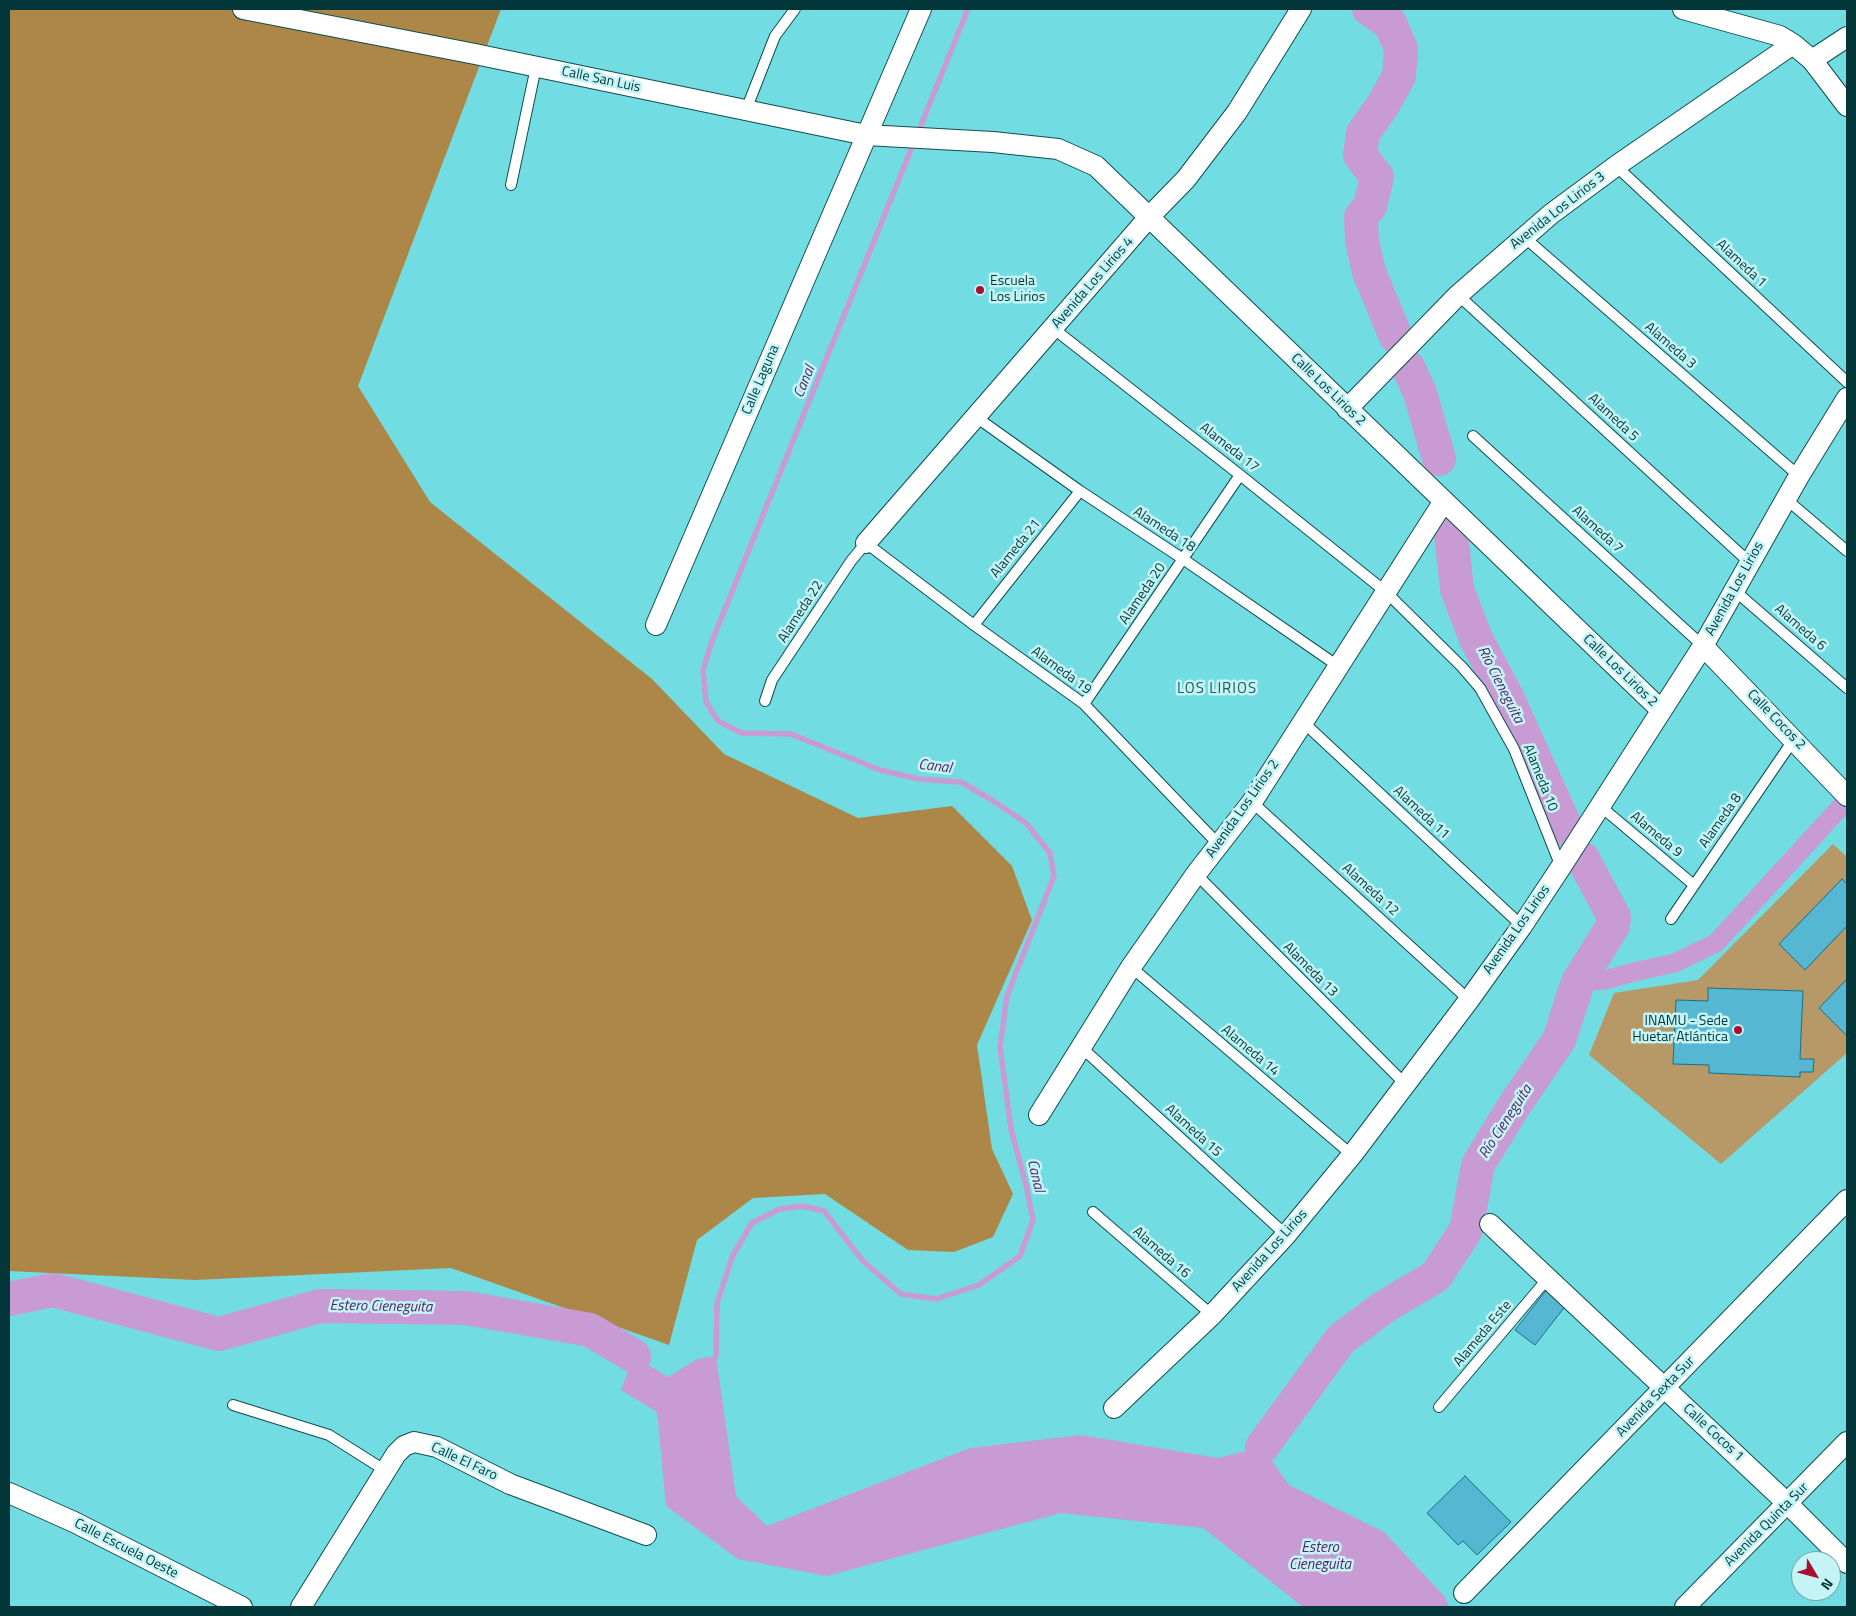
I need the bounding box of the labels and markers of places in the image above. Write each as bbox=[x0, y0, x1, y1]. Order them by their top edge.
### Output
place label: Escuela Los Lirios bbox=[990, 274, 1045, 306]
marker: Escuela Los Lirios bbox=[974, 284, 986, 296]
place label: INAMU - Sede Huetar Atlántica bbox=[1632, 1014, 1728, 1046]
marker: INAMU - Sede Huetar Atlántica bbox=[1732, 1024, 1744, 1036]

